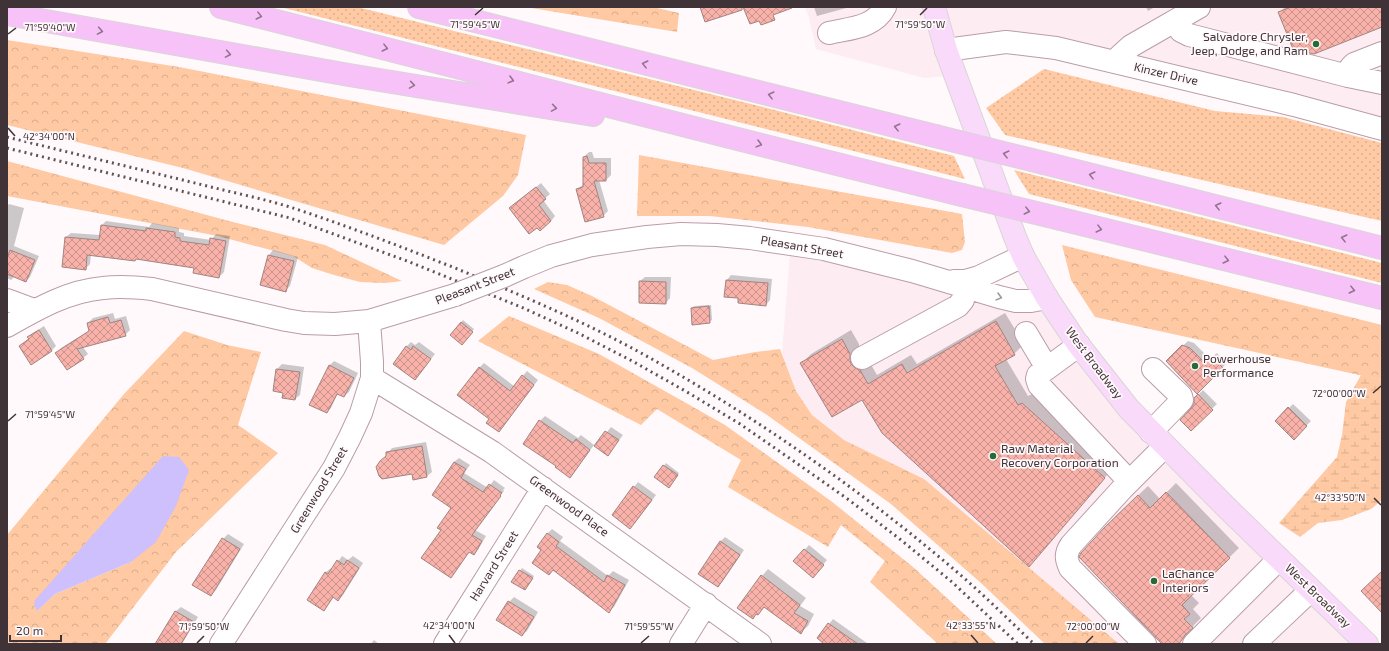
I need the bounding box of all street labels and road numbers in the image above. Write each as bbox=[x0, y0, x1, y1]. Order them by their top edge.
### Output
street label: Kinzer Drive bbox=[1133, 59, 1200, 87]
street label: Pleasant Street bbox=[760, 232, 845, 260]
street label: Pleasant Street bbox=[433, 263, 517, 307]
street label: West Broadway bbox=[1063, 324, 1127, 402]
street label: Greenwood Street bbox=[287, 443, 350, 535]
street label: Greenwood Place bbox=[527, 472, 612, 539]
street label: Harvard Street bbox=[466, 528, 520, 603]
street label: West Broadway bbox=[1283, 560, 1355, 631]

